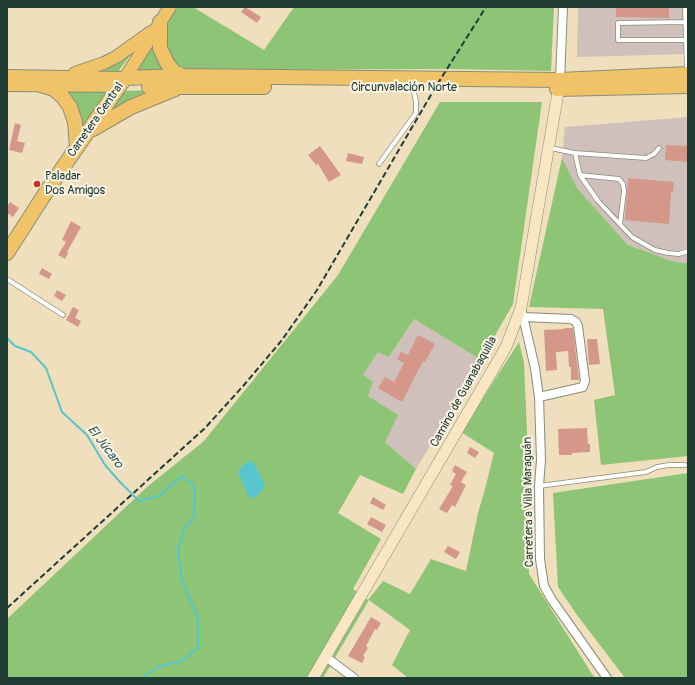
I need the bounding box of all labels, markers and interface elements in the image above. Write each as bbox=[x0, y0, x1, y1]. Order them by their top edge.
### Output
street label: Carretera Central bbox=[65, 80, 127, 160]
street label: Circunvalación Norte bbox=[351, 81, 457, 95]
place label: Paladar Dos Amigos bbox=[45, 170, 105, 198]
marker: Paladar Dos Amigos bbox=[32, 179, 42, 189]
street label: Camino de Guanabaquilla bbox=[428, 334, 500, 450]
water label: El Júcaro bbox=[84, 422, 126, 472]
street label: Carretera a Villa Maraguán bbox=[521, 437, 537, 567]

